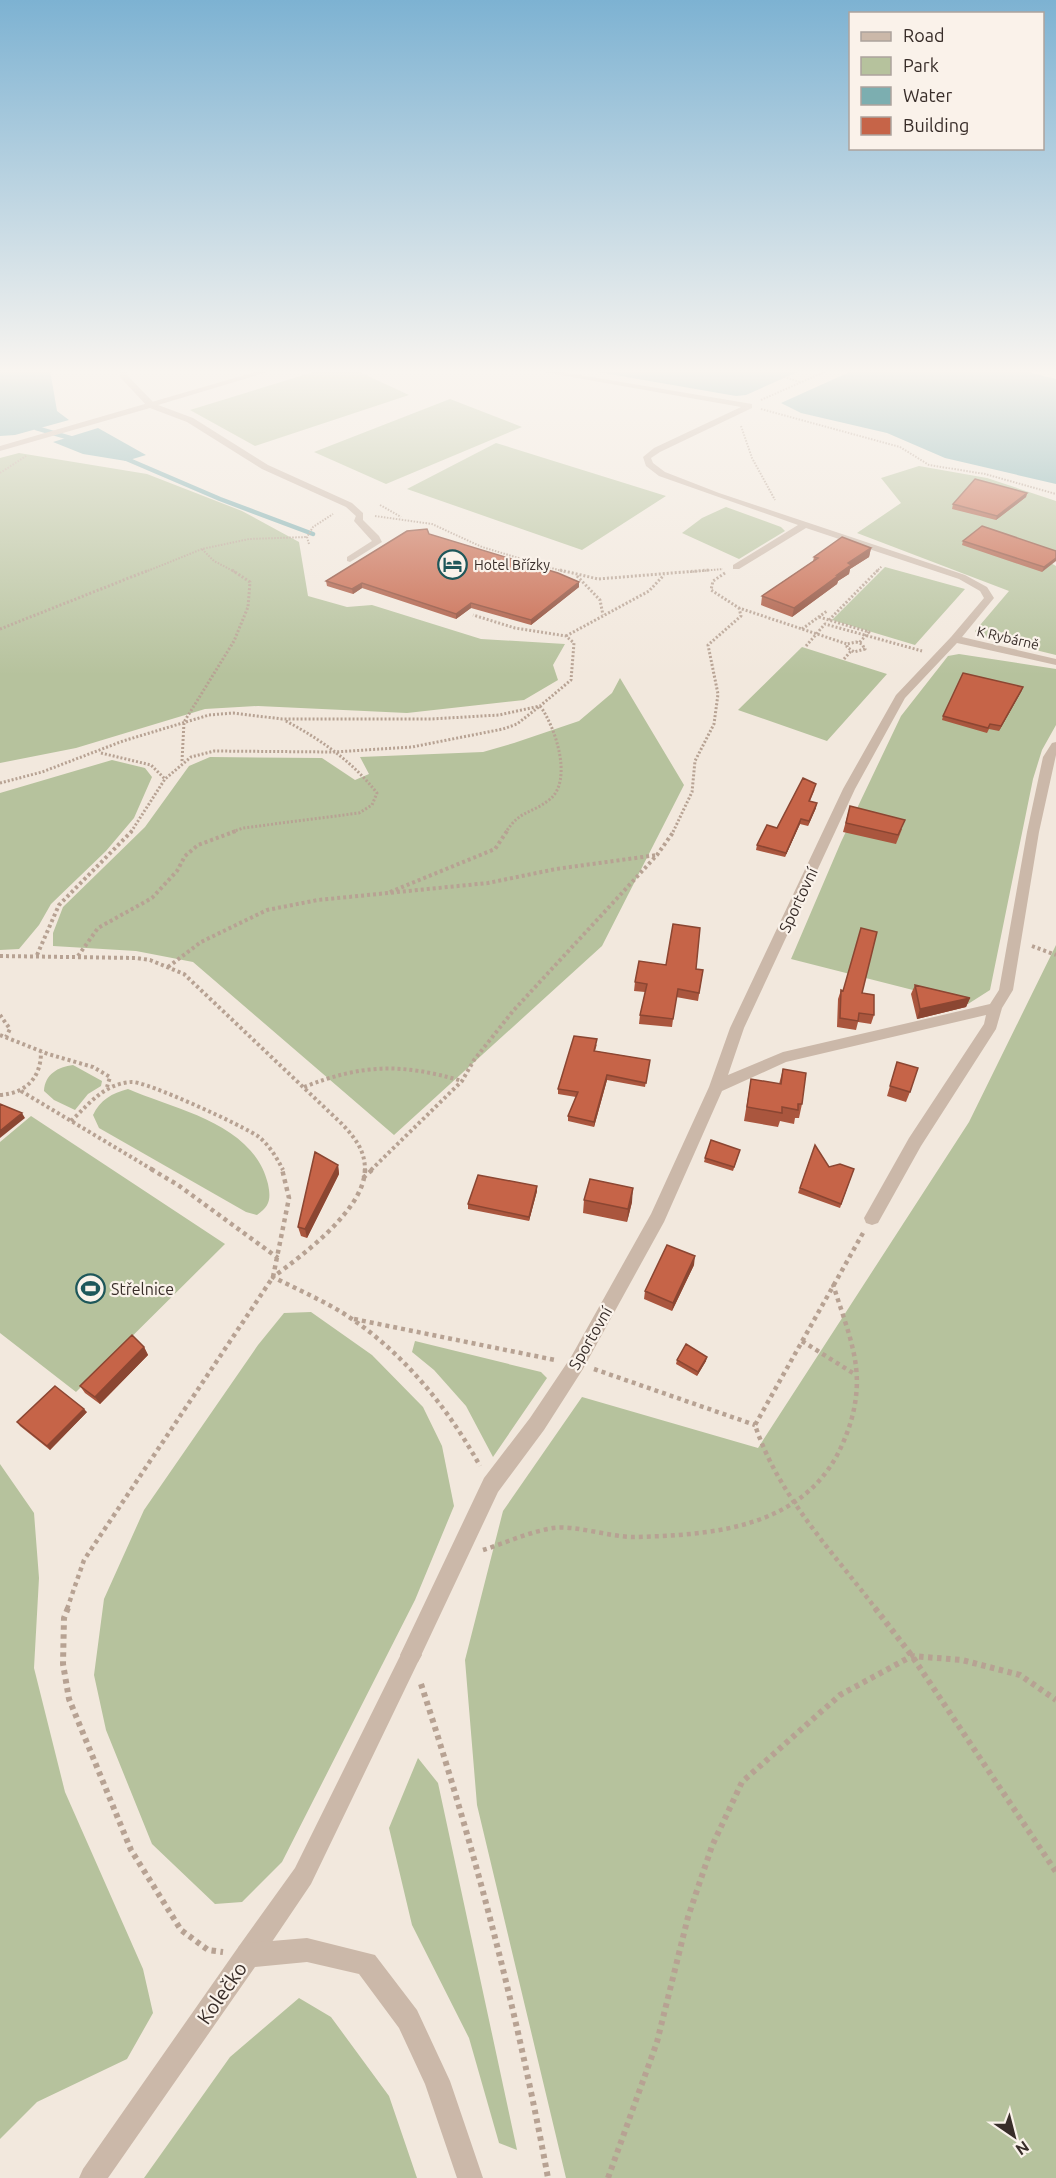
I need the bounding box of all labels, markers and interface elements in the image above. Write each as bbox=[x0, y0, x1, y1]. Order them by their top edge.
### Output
legend bbox=[849, 12, 1044, 150]
text: Road bbox=[903, 25, 945, 45]
text: Park bbox=[903, 55, 939, 75]
text: Water bbox=[903, 85, 953, 105]
text: Building bbox=[903, 115, 969, 135]
hotel icon: Hotel Břízky bbox=[437, 549, 469, 581]
place label: Hotel Břízky bbox=[474, 557, 550, 573]
street label: K Rybárně bbox=[975, 623, 1041, 653]
street label: Sportovní bbox=[775, 864, 821, 935]
sports icon: Střelnice bbox=[74, 1273, 106, 1305]
place label: Střelnice bbox=[111, 1280, 174, 1298]
street label: Sportovní bbox=[565, 1302, 616, 1373]
street label: Kolečko bbox=[192, 1957, 251, 2028]
north arrow bbox=[984, 2106, 1044, 2166]
text: N bbox=[1013, 2137, 1033, 2159]

